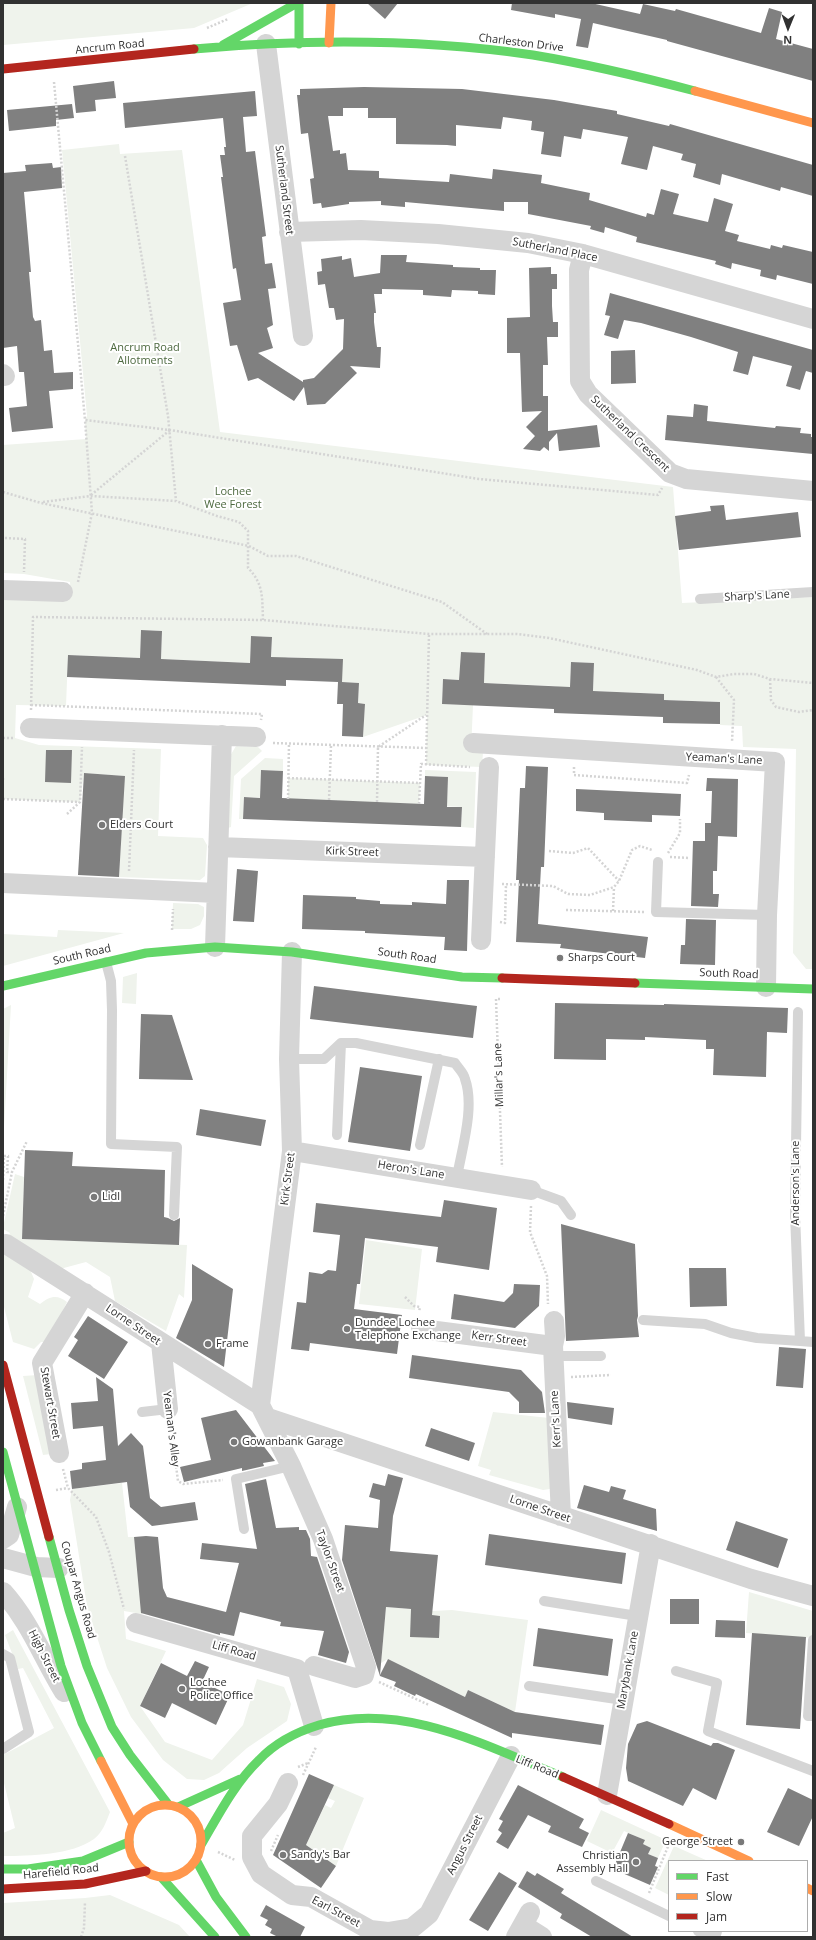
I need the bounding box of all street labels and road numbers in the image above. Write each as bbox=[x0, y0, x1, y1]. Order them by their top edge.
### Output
street label: Charleston Drive bbox=[478, 31, 564, 55]
street label: Ancrum Road bbox=[75, 37, 145, 57]
street label: Sutherland Street bbox=[272, 145, 296, 235]
street label: Sutherland Place bbox=[511, 235, 599, 265]
street label: Sutherland Crescent bbox=[588, 393, 672, 475]
street label: Sharp's Lane bbox=[724, 588, 790, 604]
street label: Yeaman's Lane bbox=[685, 750, 763, 768]
street label: Kirk Street bbox=[325, 844, 379, 860]
street label: South Road bbox=[52, 942, 112, 968]
street label: South Road bbox=[377, 945, 437, 967]
street label: South Road bbox=[699, 966, 759, 982]
street label: Millar's Lane bbox=[491, 1043, 507, 1107]
street label: Anderson's Lane bbox=[789, 1141, 803, 1225]
street label: Kirk Street bbox=[278, 1152, 298, 1206]
street label: Heron's Lane bbox=[377, 1158, 445, 1182]
street label: Lorne Street bbox=[103, 1302, 163, 1348]
street label: Kerr Street bbox=[471, 1329, 527, 1349]
street label: Stewart Street bbox=[37, 1366, 63, 1440]
street label: Yeaman's Alley bbox=[160, 1390, 182, 1468]
street label: Kerr's Lane bbox=[548, 1390, 564, 1448]
street label: Lorne Street bbox=[508, 1492, 572, 1526]
street label: Taylor Street bbox=[313, 1528, 347, 1594]
street label: Coupar Angus Road bbox=[58, 1540, 98, 1640]
street label: High Street bbox=[25, 1628, 63, 1684]
street label: Marybank Lane bbox=[615, 1630, 641, 1710]
street label: Liff Road bbox=[211, 1638, 257, 1664]
street label: Liff Road bbox=[514, 1752, 560, 1782]
street label: Angus Street bbox=[444, 1813, 486, 1877]
street label: Harefield Road bbox=[22, 1861, 100, 1883]
street label: Earl Street bbox=[309, 1894, 363, 1930]

